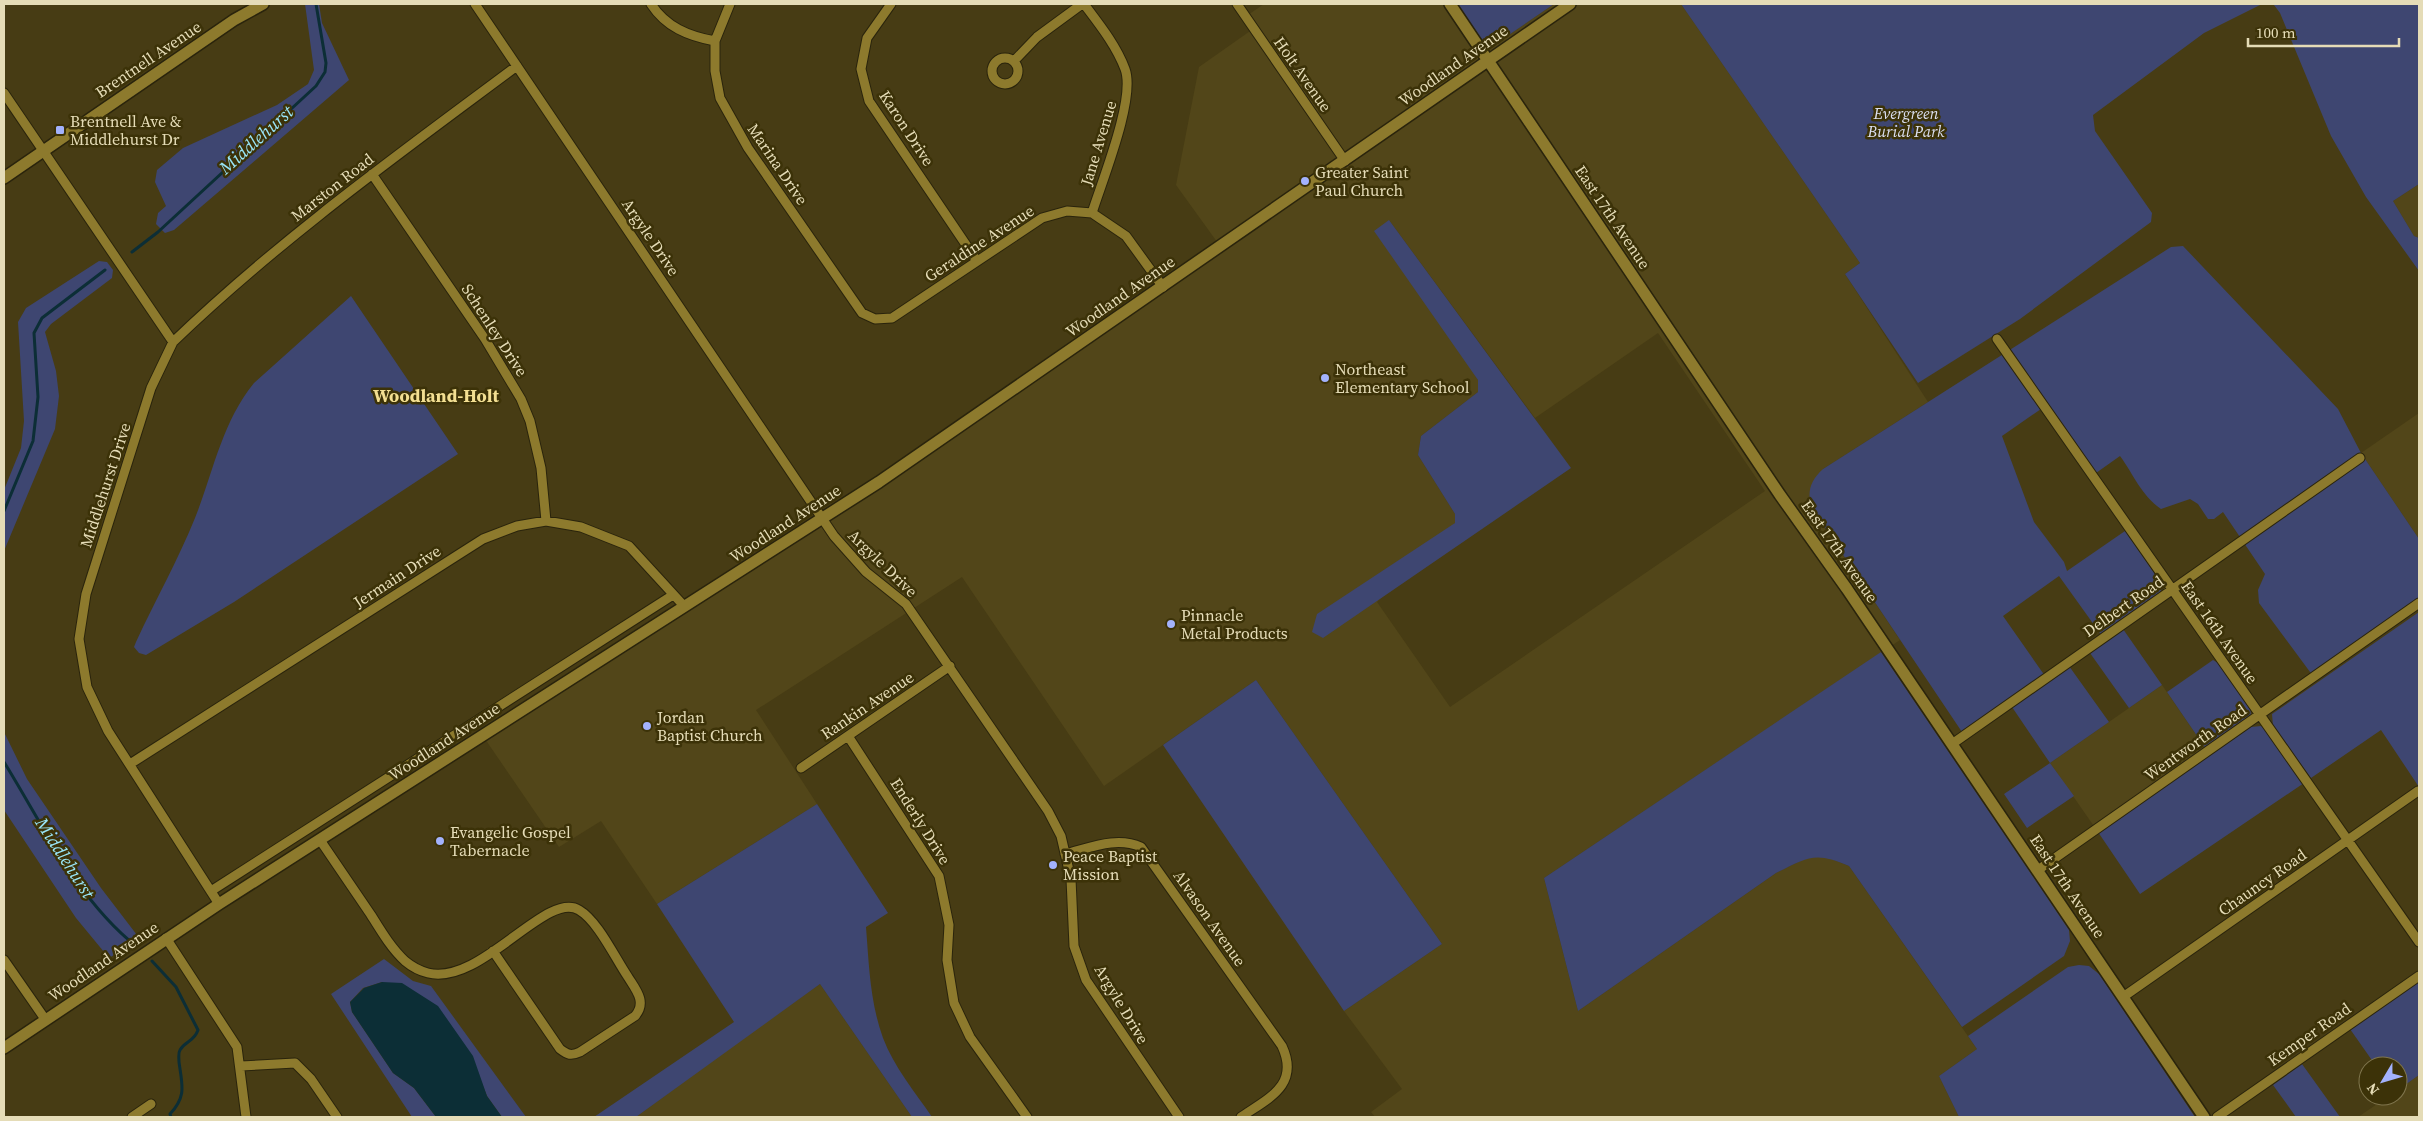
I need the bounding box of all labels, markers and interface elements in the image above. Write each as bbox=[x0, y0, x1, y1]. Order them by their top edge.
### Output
street label: Brentnell Avenue bbox=[91, 15, 205, 103]
scale bar bbox=[2248, 15, 2399, 47]
street label: Woodland Avenue bbox=[1394, 19, 1512, 111]
text: 100 m bbox=[2256, 22, 2296, 43]
street label: Holt Avenue bbox=[1269, 32, 1337, 116]
street label: Karon Drive bbox=[874, 86, 940, 170]
street label: Jane Avenue bbox=[1074, 98, 1121, 189]
water label: Middlehurst bbox=[212, 99, 299, 180]
park label: Evergreen Burial Park bbox=[1866, 102, 1945, 142]
place label: Brentnell Ave & Middlehurst Dr bbox=[70, 110, 181, 150]
street label: Marina Drive bbox=[743, 119, 813, 209]
marker: Brentnell Ave & Middlehurst Dr bbox=[54, 124, 66, 136]
street label: Marston Road bbox=[286, 148, 378, 226]
place label: Greater Saint Paul Church bbox=[1315, 161, 1409, 201]
street label: East 17th Avenue bbox=[1570, 161, 1656, 273]
marker: Greater Saint Paul Church bbox=[1299, 175, 1311, 187]
street label: Argyle Drive bbox=[617, 194, 685, 280]
street label: Geraldine Avenue bbox=[920, 199, 1038, 287]
street label: Woodland Avenue bbox=[1061, 250, 1179, 342]
street label: Schenley Drive bbox=[457, 279, 533, 381]
place label: Northeast Elementary School bbox=[1335, 358, 1470, 398]
marker: Northeast Elementary School bbox=[1319, 372, 1331, 384]
district label: Woodland-Holt bbox=[373, 383, 500, 408]
street label: Middlehurst Drive bbox=[74, 420, 136, 550]
street label: Woodland Avenue bbox=[725, 479, 845, 567]
street label: East 17th Avenue bbox=[1796, 495, 1884, 607]
street label: Argyle Drive bbox=[843, 524, 923, 602]
street label: Jermain Drive bbox=[348, 540, 445, 613]
street label: Delbert Road bbox=[2078, 570, 2168, 642]
street label: East 16th Avenue bbox=[2176, 576, 2264, 688]
place label: Pinnacle Metal Products bbox=[1181, 604, 1288, 644]
marker: Pinnacle Metal Products bbox=[1165, 618, 1177, 630]
street label: Rankin Avenue bbox=[816, 666, 918, 744]
street label: Woodland Avenue bbox=[384, 697, 504, 785]
street label: Wentworth Road bbox=[2140, 699, 2250, 785]
place label: Jordan Baptist Church bbox=[656, 706, 763, 746]
marker: Jordan Baptist Church bbox=[641, 720, 653, 732]
street label: Enderly Drive bbox=[886, 773, 956, 869]
water label: Middlehurst bbox=[29, 811, 102, 904]
place label: Evangelic Gospel Tabernacle bbox=[450, 821, 571, 861]
street label: East 17th Avenue bbox=[2025, 830, 2111, 942]
marker: Evangelic Gospel Tabernacle bbox=[434, 835, 446, 847]
street label: Chauncy Road bbox=[2214, 843, 2310, 921]
place label: Peace Baptist Mission bbox=[1063, 845, 1158, 885]
marker: Peace Baptist Mission bbox=[1047, 859, 1059, 871]
street label: Alvason Avenue bbox=[1169, 865, 1251, 971]
street label: Woodland Avenue bbox=[44, 916, 162, 1006]
street label: Argyle Drive bbox=[1090, 960, 1154, 1048]
street label: Kemper Road bbox=[2263, 997, 2355, 1071]
north arrow bbox=[2358, 1056, 2408, 1106]
text: N bbox=[2362, 1079, 2384, 1099]

